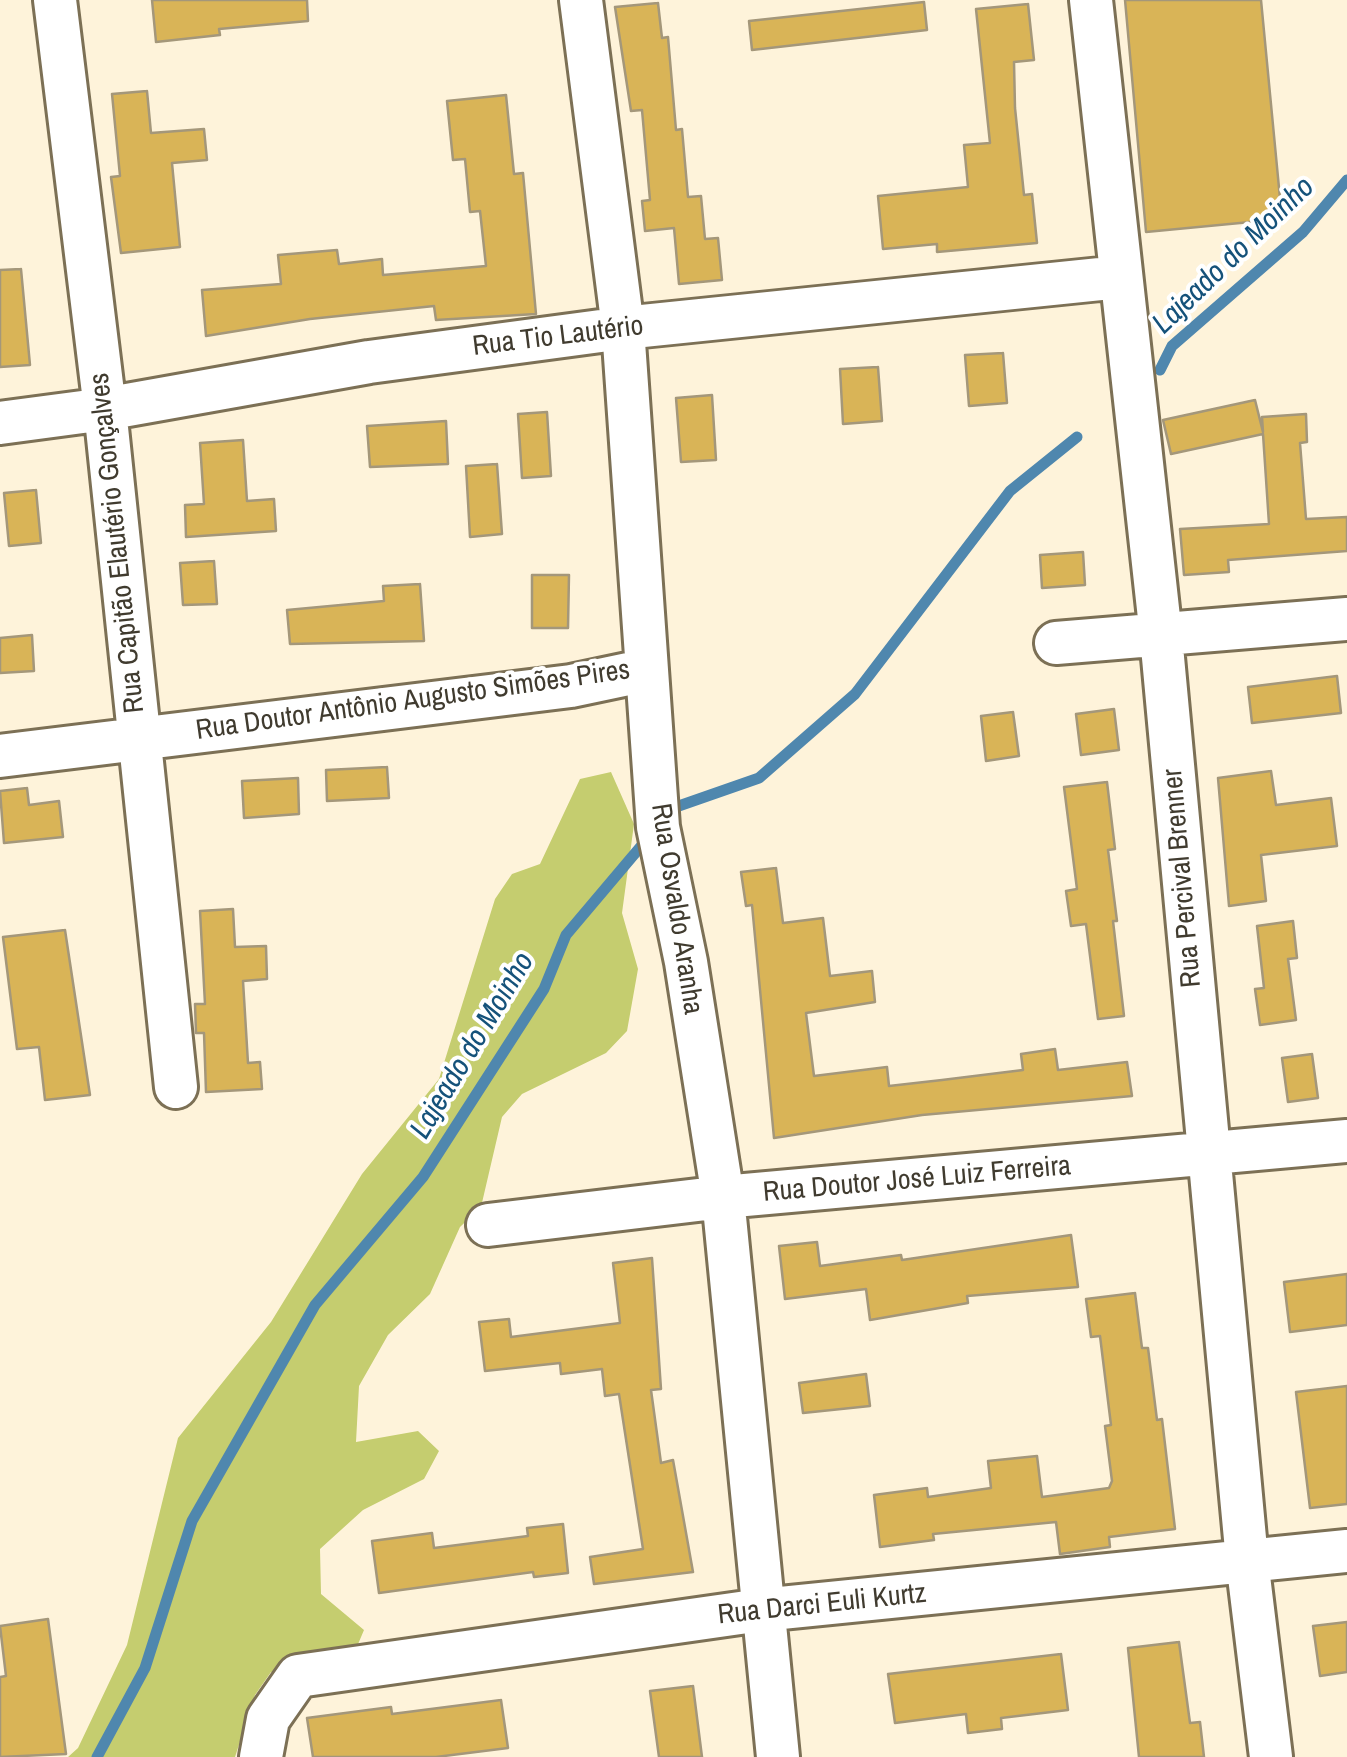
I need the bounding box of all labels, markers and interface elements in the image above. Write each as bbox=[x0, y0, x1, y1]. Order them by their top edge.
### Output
water label: Lajeado do Moinho bbox=[1146, 170, 1322, 342]
street label: Rua Tio Lautério bbox=[471, 310, 645, 364]
street label: Rua Capitão Elautério Gonçalves bbox=[83, 371, 153, 715]
street label: Rua Doutor Antônio Augusto Simões Pires bbox=[194, 654, 632, 748]
street label: Rua Percival Brenner bbox=[1157, 767, 1209, 989]
street label: Rua Osvaldo Aranha bbox=[643, 801, 709, 1017]
water label: Lajeado do Moinho bbox=[403, 946, 543, 1146]
street label: Rua Doutor José Luiz Ferreira bbox=[762, 1150, 1072, 1210]
street label: Rua Darci Euli Kurtz bbox=[716, 1577, 928, 1633]

